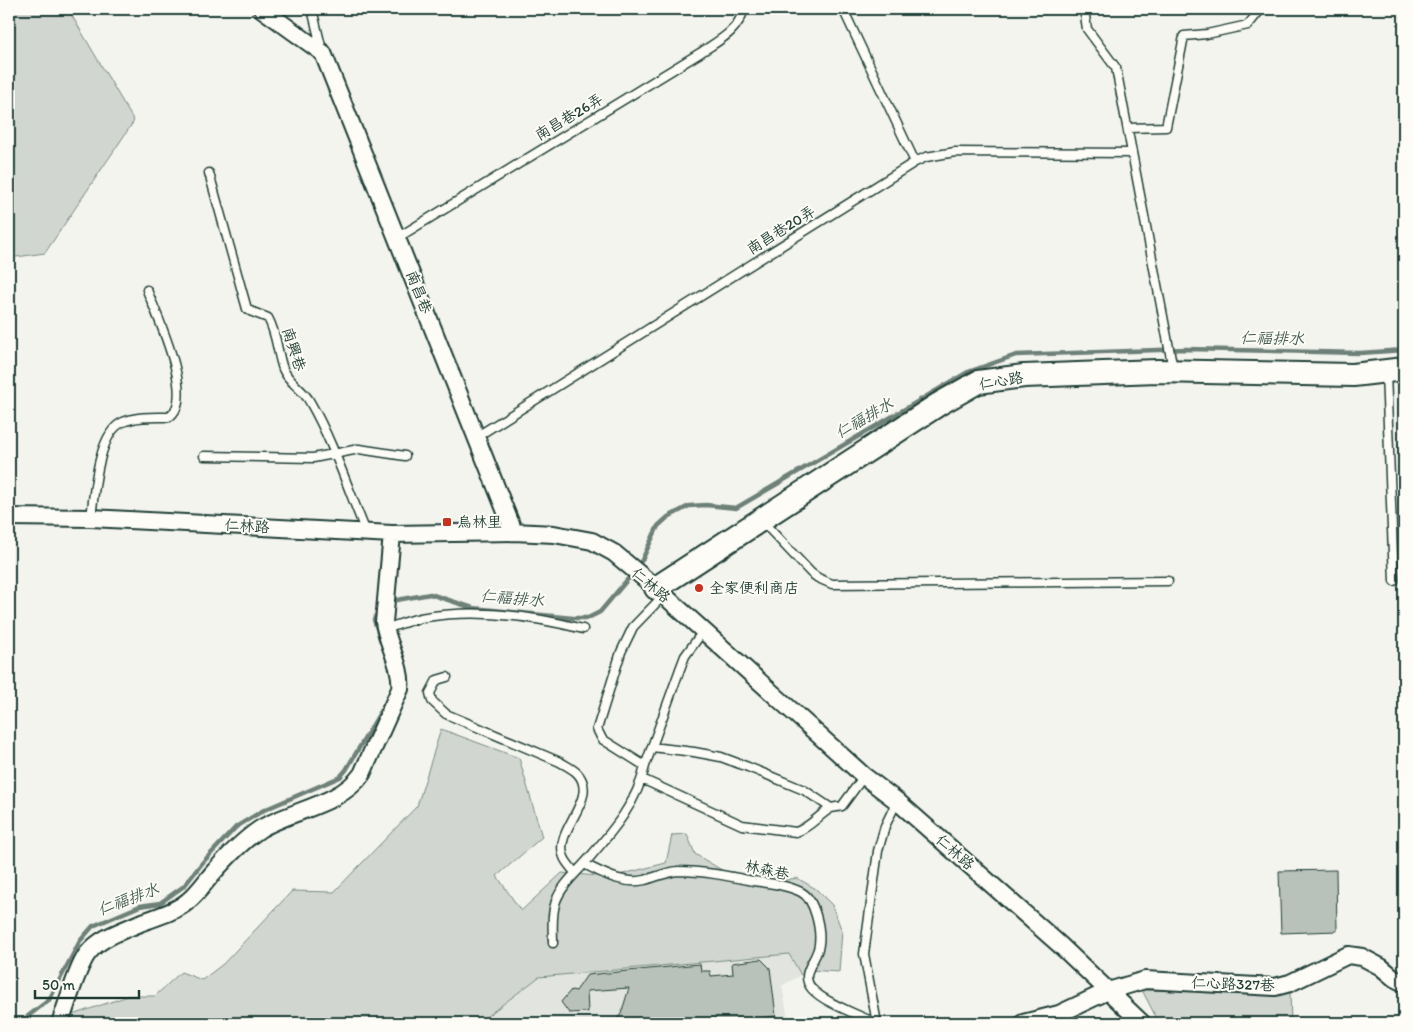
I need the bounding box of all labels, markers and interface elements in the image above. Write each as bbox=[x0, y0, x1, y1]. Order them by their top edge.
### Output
street label: 南昌巷26弄 bbox=[532, 90, 606, 144]
street label: 南昌巷20弄 bbox=[744, 202, 818, 258]
street label: 南昌巷 bbox=[402, 268, 436, 316]
street label: 南興巷 bbox=[278, 325, 310, 373]
water label: 仁福排水 bbox=[1240, 328, 1305, 348]
street label: 仁心路 bbox=[977, 368, 1025, 394]
water label: 仁福排水 bbox=[832, 393, 897, 442]
place label: 烏林里 bbox=[457, 513, 502, 531]
street label: 仁林路 bbox=[224, 516, 270, 536]
marker: 烏林里 bbox=[441, 516, 453, 528]
street label: 仁林路 bbox=[628, 564, 674, 606]
place label: 全家便利商店 bbox=[709, 579, 799, 597]
marker: 全家便利商店 bbox=[693, 582, 705, 594]
water label: 仁福排水 bbox=[479, 586, 546, 610]
street label: 仁林路 bbox=[932, 830, 978, 874]
street label: 林森巷 bbox=[743, 857, 791, 883]
water label: 仁福排水 bbox=[95, 878, 162, 919]
scale bar bbox=[35, 967, 139, 999]
street label: 仁心路327巷 bbox=[1191, 974, 1275, 994]
text: 50 m bbox=[42, 976, 75, 994]

